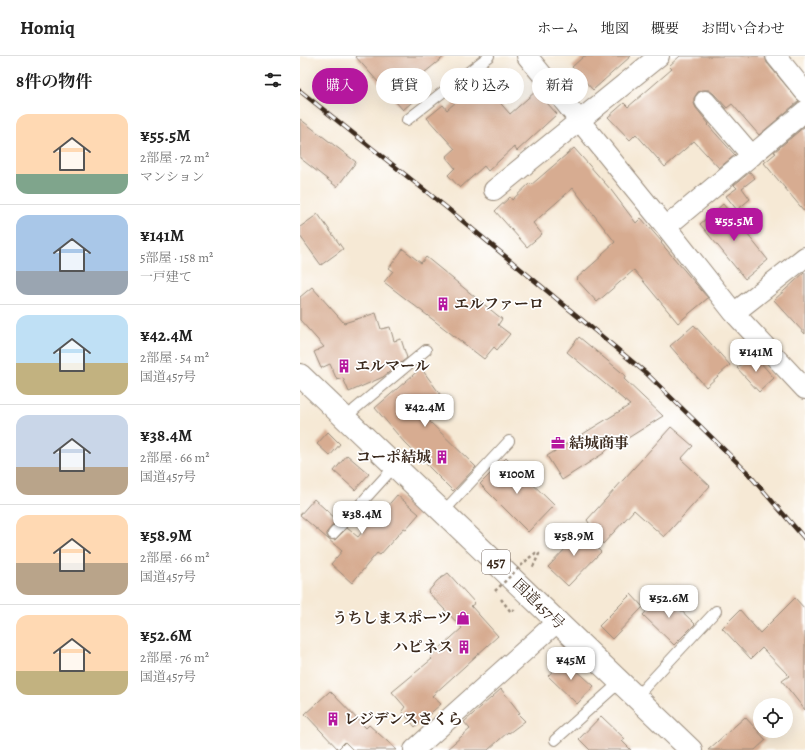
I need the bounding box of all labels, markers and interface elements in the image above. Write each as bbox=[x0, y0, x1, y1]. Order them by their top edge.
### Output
text: Homiq bbox=[20, 15, 75, 41]
text: ホーム bbox=[537, 19, 579, 38]
text: 地図 bbox=[601, 19, 629, 38]
text: 概要 bbox=[651, 19, 679, 38]
text: お問い合わせ bbox=[701, 19, 785, 38]
chip: 購入 bbox=[312, 68, 368, 104]
chip: 賃貸 bbox=[376, 68, 432, 104]
chip: 絞り込み bbox=[440, 68, 524, 104]
chip: 新着 bbox=[532, 68, 588, 104]
icon: filters bbox=[262, 69, 284, 91]
text: 8件の物件 bbox=[16, 70, 92, 93]
text: ¥55.5M bbox=[140, 124, 191, 147]
icon: home bbox=[48, 130, 96, 178]
text: 2部屋 · 72 m² bbox=[140, 149, 209, 166]
text: マンション bbox=[140, 168, 204, 185]
pin: ¥55.5M bbox=[701, 208, 767, 242]
text: ¥55.5M bbox=[715, 212, 753, 229]
text: ¥141M bbox=[140, 224, 184, 247]
icon: home bbox=[48, 231, 96, 279]
text: 5部屋 · 158 m² bbox=[140, 249, 213, 266]
text: 一戸建て bbox=[140, 268, 192, 285]
place label: エルファーロ bbox=[454, 294, 544, 314]
building icon: エルファーロ bbox=[435, 296, 451, 312]
text: ¥42.4M bbox=[140, 324, 193, 347]
icon: home bbox=[48, 331, 96, 379]
pin: ¥141M bbox=[728, 339, 784, 373]
text: ¥141M bbox=[739, 343, 773, 360]
text: 2部屋 · 54 m² bbox=[140, 349, 209, 366]
place label: エルマール bbox=[355, 356, 430, 376]
building icon: エルマール bbox=[336, 358, 352, 374]
text: 国道457号 bbox=[140, 368, 196, 385]
pin: ¥42.4M bbox=[392, 394, 458, 428]
text: ¥42.4M bbox=[405, 398, 445, 415]
text: ¥38.4M bbox=[140, 424, 192, 447]
icon: home bbox=[48, 431, 96, 479]
place label: 結城商事 bbox=[569, 433, 629, 453]
office icon: 結城商事 bbox=[550, 435, 566, 451]
place label: コーポ結城 bbox=[356, 447, 431, 467]
text: 2部屋 · 66 m² bbox=[140, 449, 210, 466]
building icon: コーポ結城 bbox=[434, 449, 450, 465]
pin: ¥100M bbox=[489, 461, 545, 495]
text: ¥100M bbox=[499, 465, 535, 482]
text: 国道457号 bbox=[140, 468, 196, 485]
pin: ¥38.4M bbox=[329, 501, 395, 535]
text: ¥38.4M bbox=[342, 505, 382, 522]
pin: ¥58.9M bbox=[541, 523, 607, 557]
text: ¥58.9M bbox=[140, 524, 192, 547]
text: ¥58.9M bbox=[554, 527, 594, 544]
icon: home bbox=[48, 531, 96, 579]
text: 2部屋 · 66 m² bbox=[140, 549, 210, 566]
road number: 457 bbox=[482, 550, 510, 574]
text: 国道457号 bbox=[140, 568, 196, 585]
street label: 国道457号 bbox=[509, 574, 569, 634]
pin: ¥52.6M bbox=[636, 585, 702, 619]
text: ¥52.6M bbox=[649, 589, 689, 606]
place label: うちしまスポーツ bbox=[333, 608, 452, 628]
shop icon: うちしまスポーツ bbox=[455, 610, 471, 626]
text: ¥52.6M bbox=[140, 624, 192, 647]
icon: home bbox=[48, 631, 96, 679]
place label: ハピネス bbox=[393, 637, 453, 657]
building icon: ハピネス bbox=[456, 639, 472, 655]
pin: ¥45M bbox=[547, 647, 595, 681]
text: 2部屋 · 76 m² bbox=[140, 649, 209, 666]
text: ¥45M bbox=[556, 651, 586, 668]
text: 国道457号 bbox=[140, 668, 196, 685]
map controls bbox=[753, 698, 793, 738]
button: locate bbox=[753, 698, 793, 738]
place label: レジデンスさくら bbox=[344, 709, 463, 729]
building icon: レジデンスさくら bbox=[325, 711, 341, 727]

